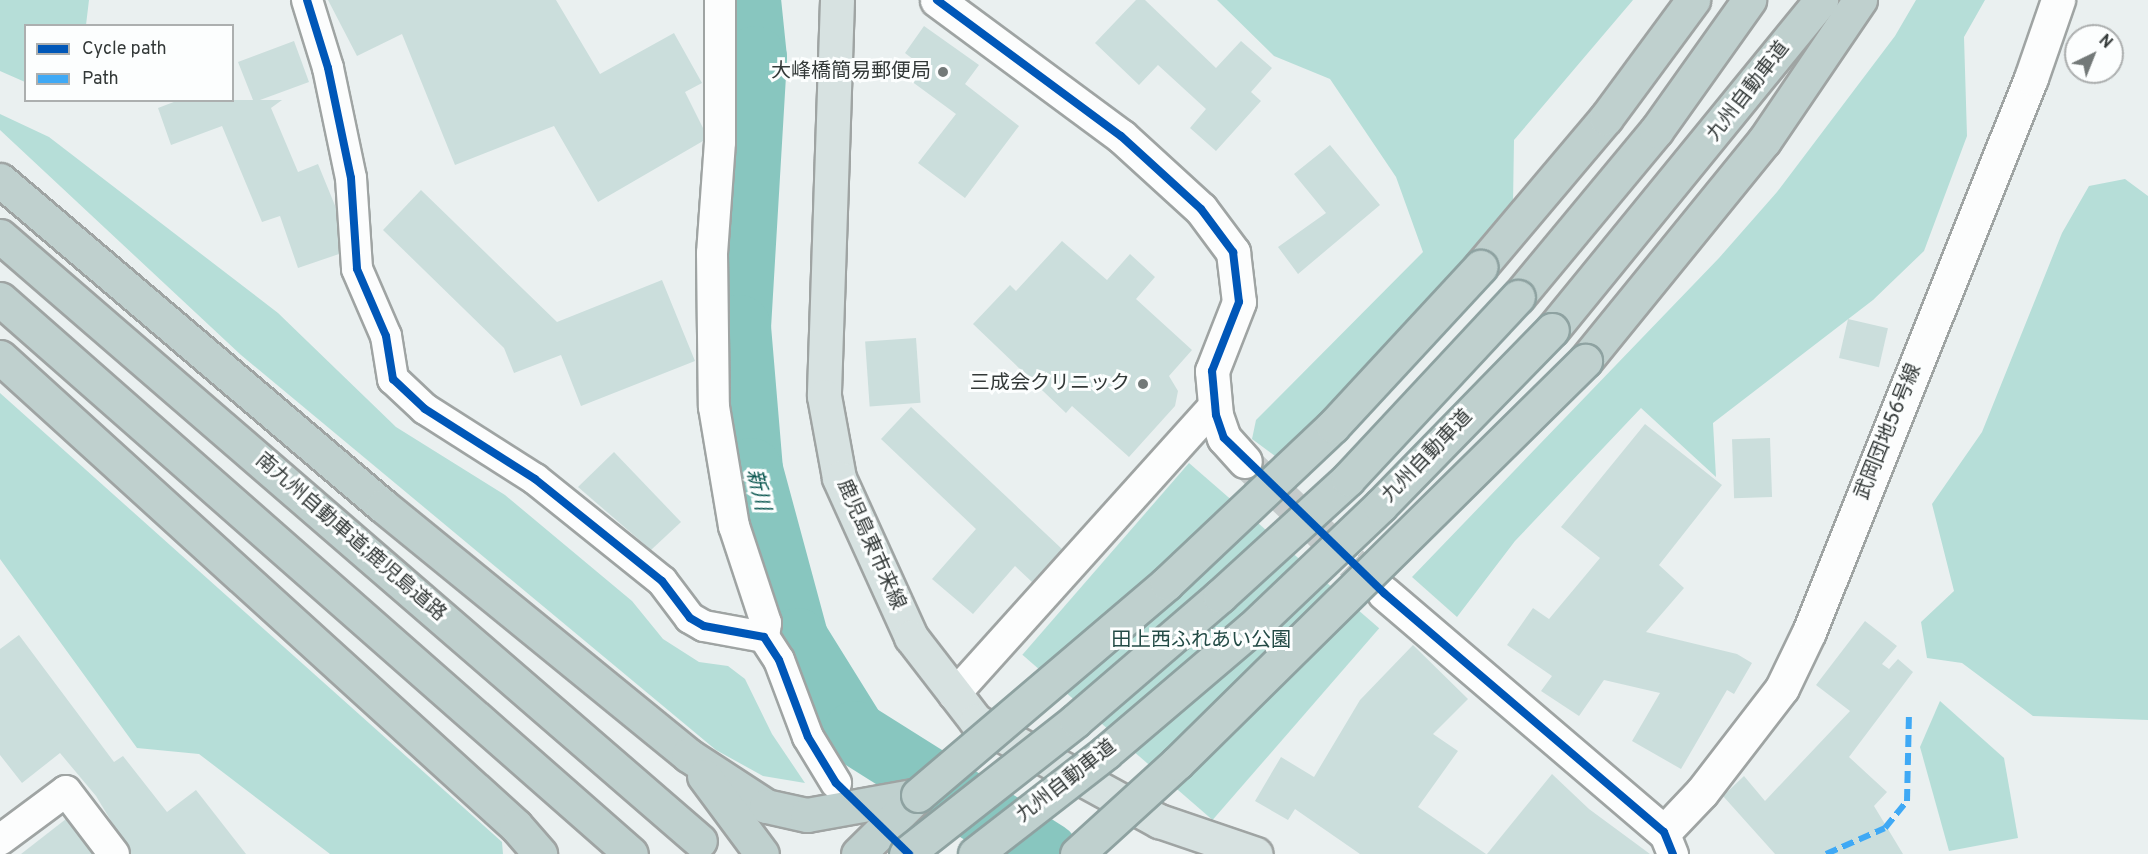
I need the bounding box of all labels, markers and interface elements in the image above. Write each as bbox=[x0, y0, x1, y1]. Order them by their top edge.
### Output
legend bbox=[24, 24, 234, 102]
north arrow bbox=[2064, 24, 2124, 84]
text: N bbox=[2094, 31, 2116, 54]
street label: 九州自動車道 bbox=[1703, 37, 1795, 147]
text: Cycle path bbox=[82, 38, 167, 61]
place label: 大峰橋簡易郵便局 bbox=[771, 60, 931, 84]
marker: 大峰橋簡易郵便局 bbox=[936, 65, 950, 79]
text: Path bbox=[82, 68, 119, 91]
street label: 武岡団地56号線 bbox=[1851, 361, 1927, 503]
place label: 三成会クリニック bbox=[970, 372, 1130, 396]
marker: 三成会クリニック bbox=[1134, 375, 1152, 393]
street label: 九州自動車道 bbox=[1378, 406, 1478, 508]
street label: 南九州自動車道;鹿児島道路 bbox=[250, 449, 450, 627]
water label: 新川 bbox=[740, 467, 774, 513]
street label: 鹿児島東市来線 bbox=[831, 476, 909, 614]
park label: 田上西ふれあい公園 bbox=[1111, 629, 1291, 653]
street label: 九州自動車道 bbox=[1012, 736, 1122, 828]

